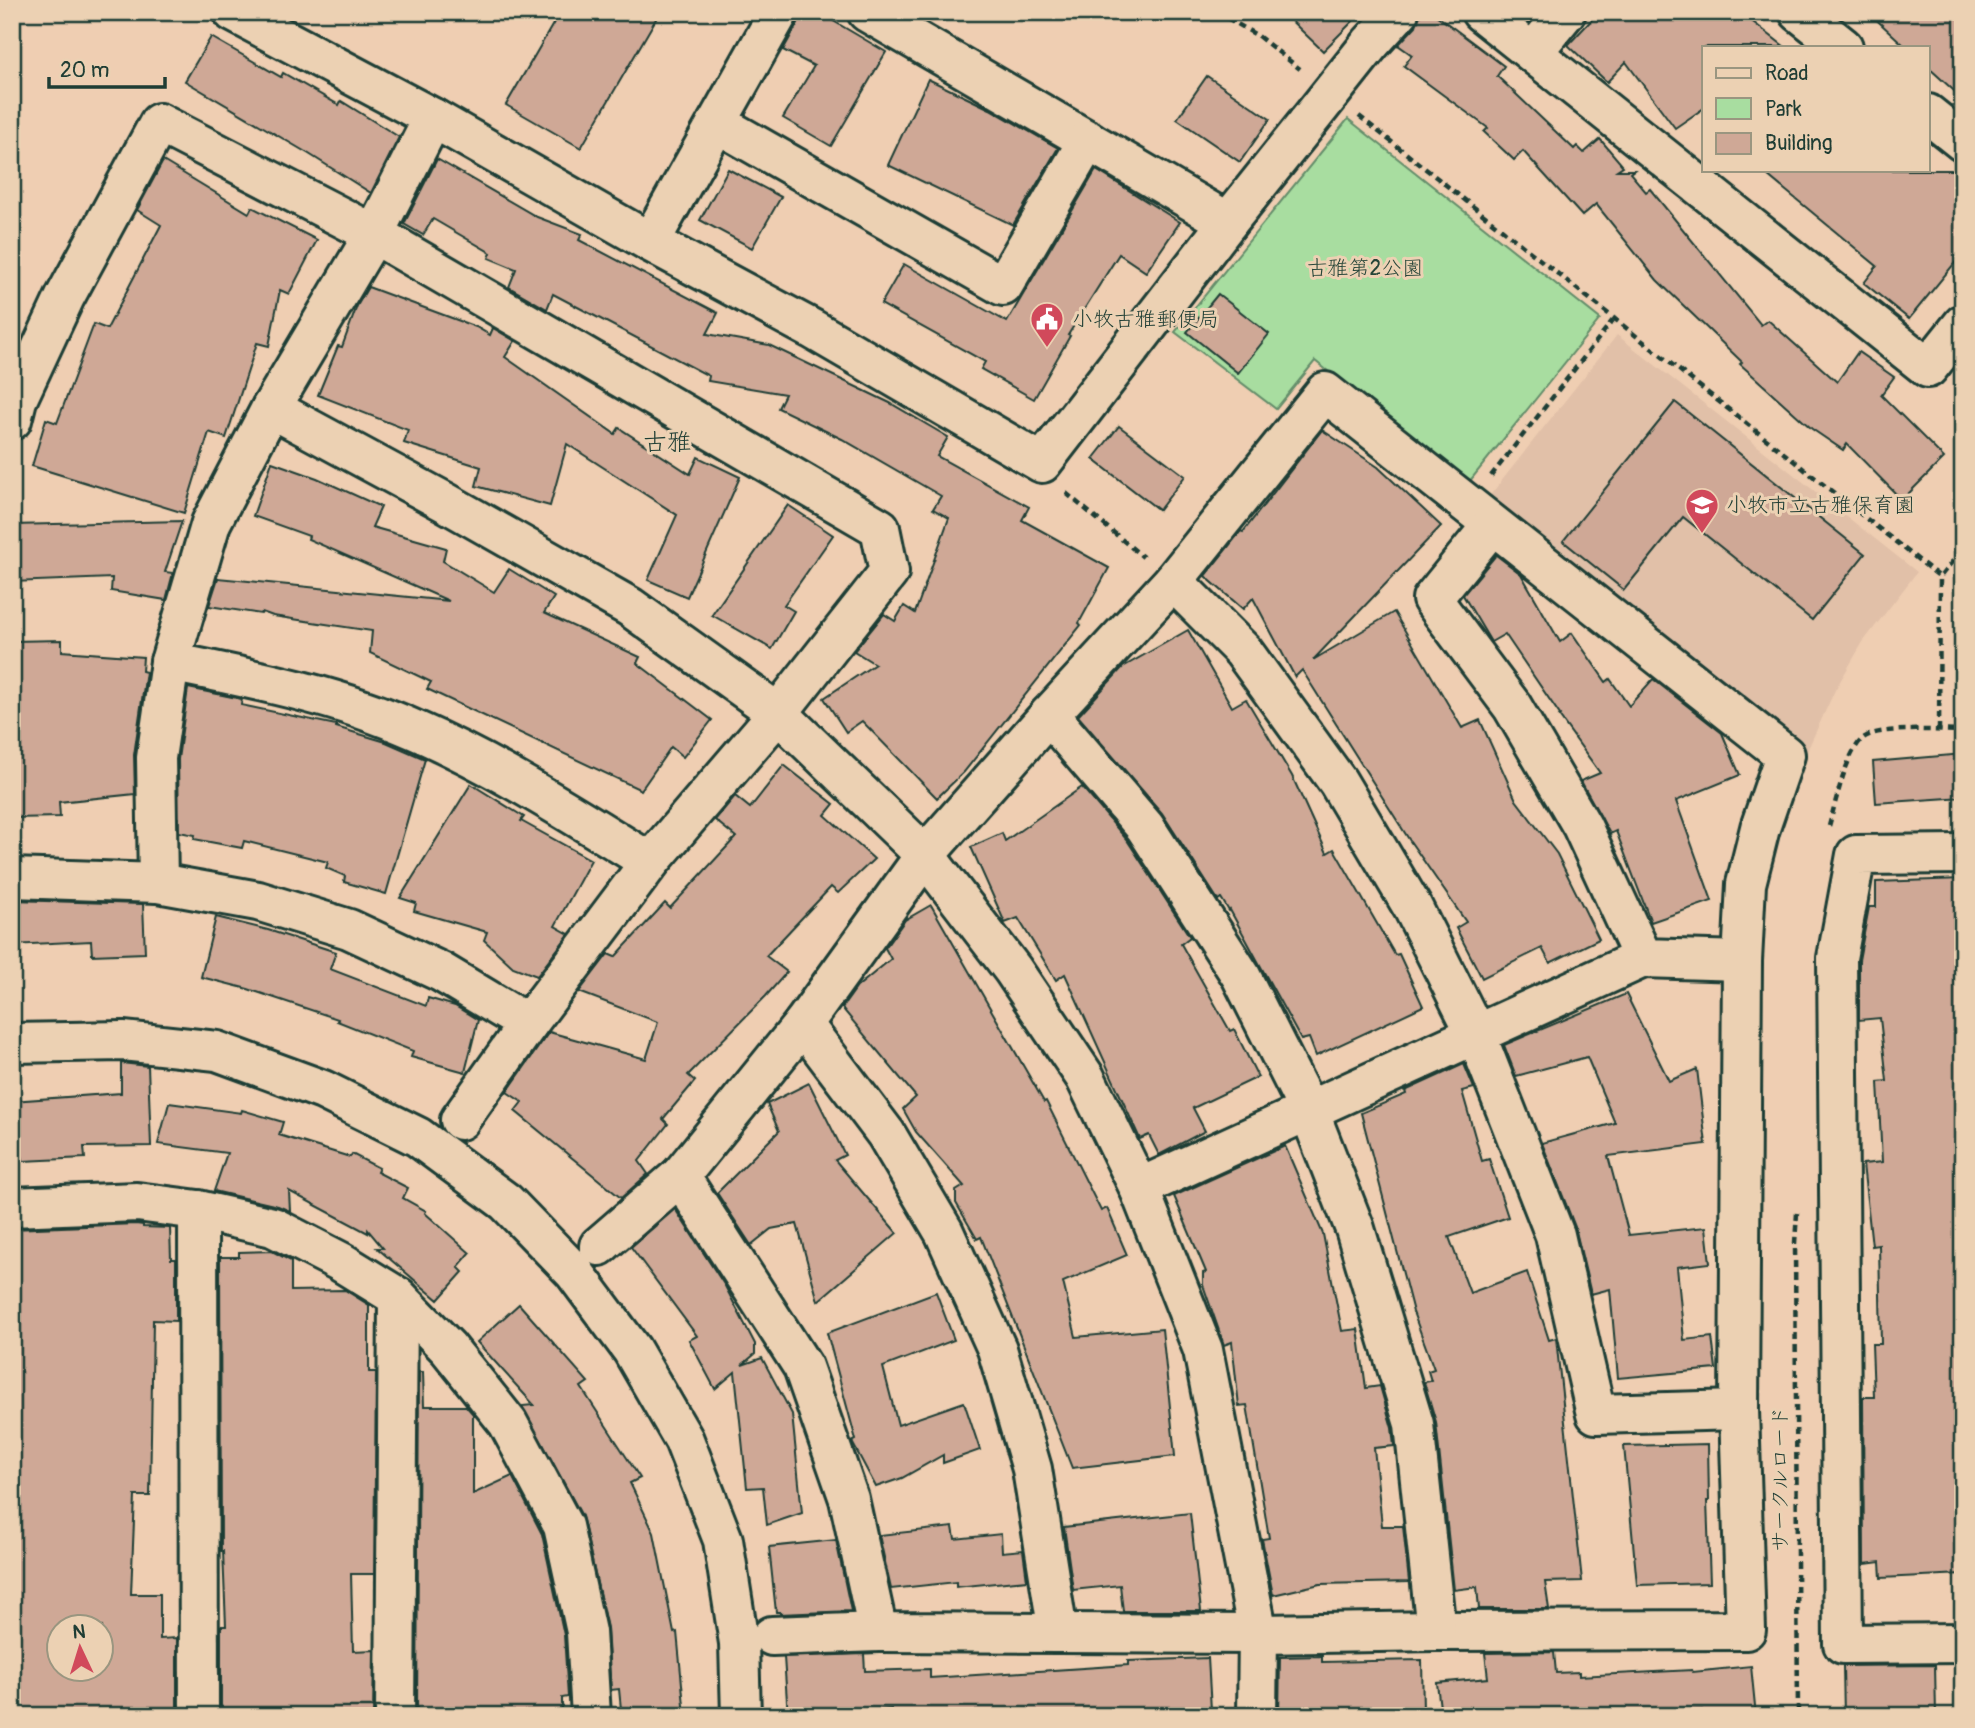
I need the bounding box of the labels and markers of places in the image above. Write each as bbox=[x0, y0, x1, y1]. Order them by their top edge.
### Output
public building icon: 小牧古雅郵便局 bbox=[1028, 300, 1066, 349]
place label: 小牧古雅郵便局 bbox=[1072, 306, 1219, 333]
school or university icon: 小牧市立古雅保育園 bbox=[1683, 486, 1721, 535]
place label: 小牧市立古雅保育園 bbox=[1726, 492, 1915, 519]

